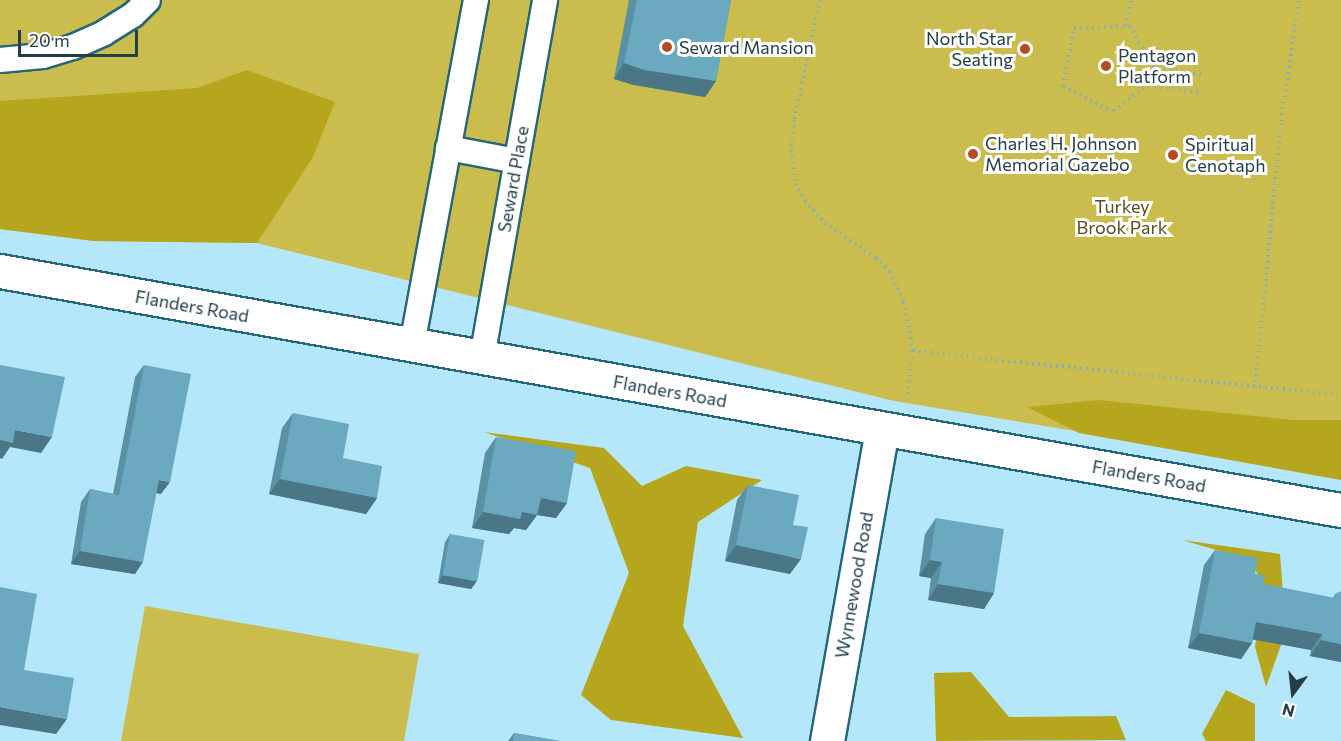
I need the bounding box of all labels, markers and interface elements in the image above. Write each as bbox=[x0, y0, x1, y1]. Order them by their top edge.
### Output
scale bar bbox=[21, 18, 141, 56]
place label: North Star Seating bbox=[926, 28, 1013, 70]
text: 20 m bbox=[29, 29, 70, 51]
place label: Seward Mansion bbox=[679, 36, 814, 58]
marker: Seward Mansion bbox=[660, 40, 674, 54]
marker: North Star Seating bbox=[1018, 42, 1032, 56]
place label: Pentagon Platform bbox=[1118, 45, 1196, 88]
marker: Pentagon Platform bbox=[1099, 59, 1113, 73]
street label: Seward Place bbox=[493, 124, 533, 234]
place label: Charles H. Johnson Memorial Gazebo bbox=[985, 133, 1137, 176]
place label: Spiritual Cenotaph bbox=[1185, 134, 1266, 176]
marker: Charles H. Johnson Memorial Gazebo bbox=[966, 147, 980, 161]
marker: Spiritual Cenotaph bbox=[1166, 148, 1180, 162]
park label: Turkey Brook Park bbox=[1077, 196, 1167, 238]
street label: Flanders Road bbox=[133, 285, 251, 327]
street label: Flanders Road bbox=[611, 370, 729, 412]
street label: Flanders Road bbox=[1090, 455, 1208, 497]
street label: Wynnewood Road bbox=[830, 510, 878, 660]
north arrow bbox=[1263, 663, 1323, 723]
text: N bbox=[1280, 700, 1296, 722]

